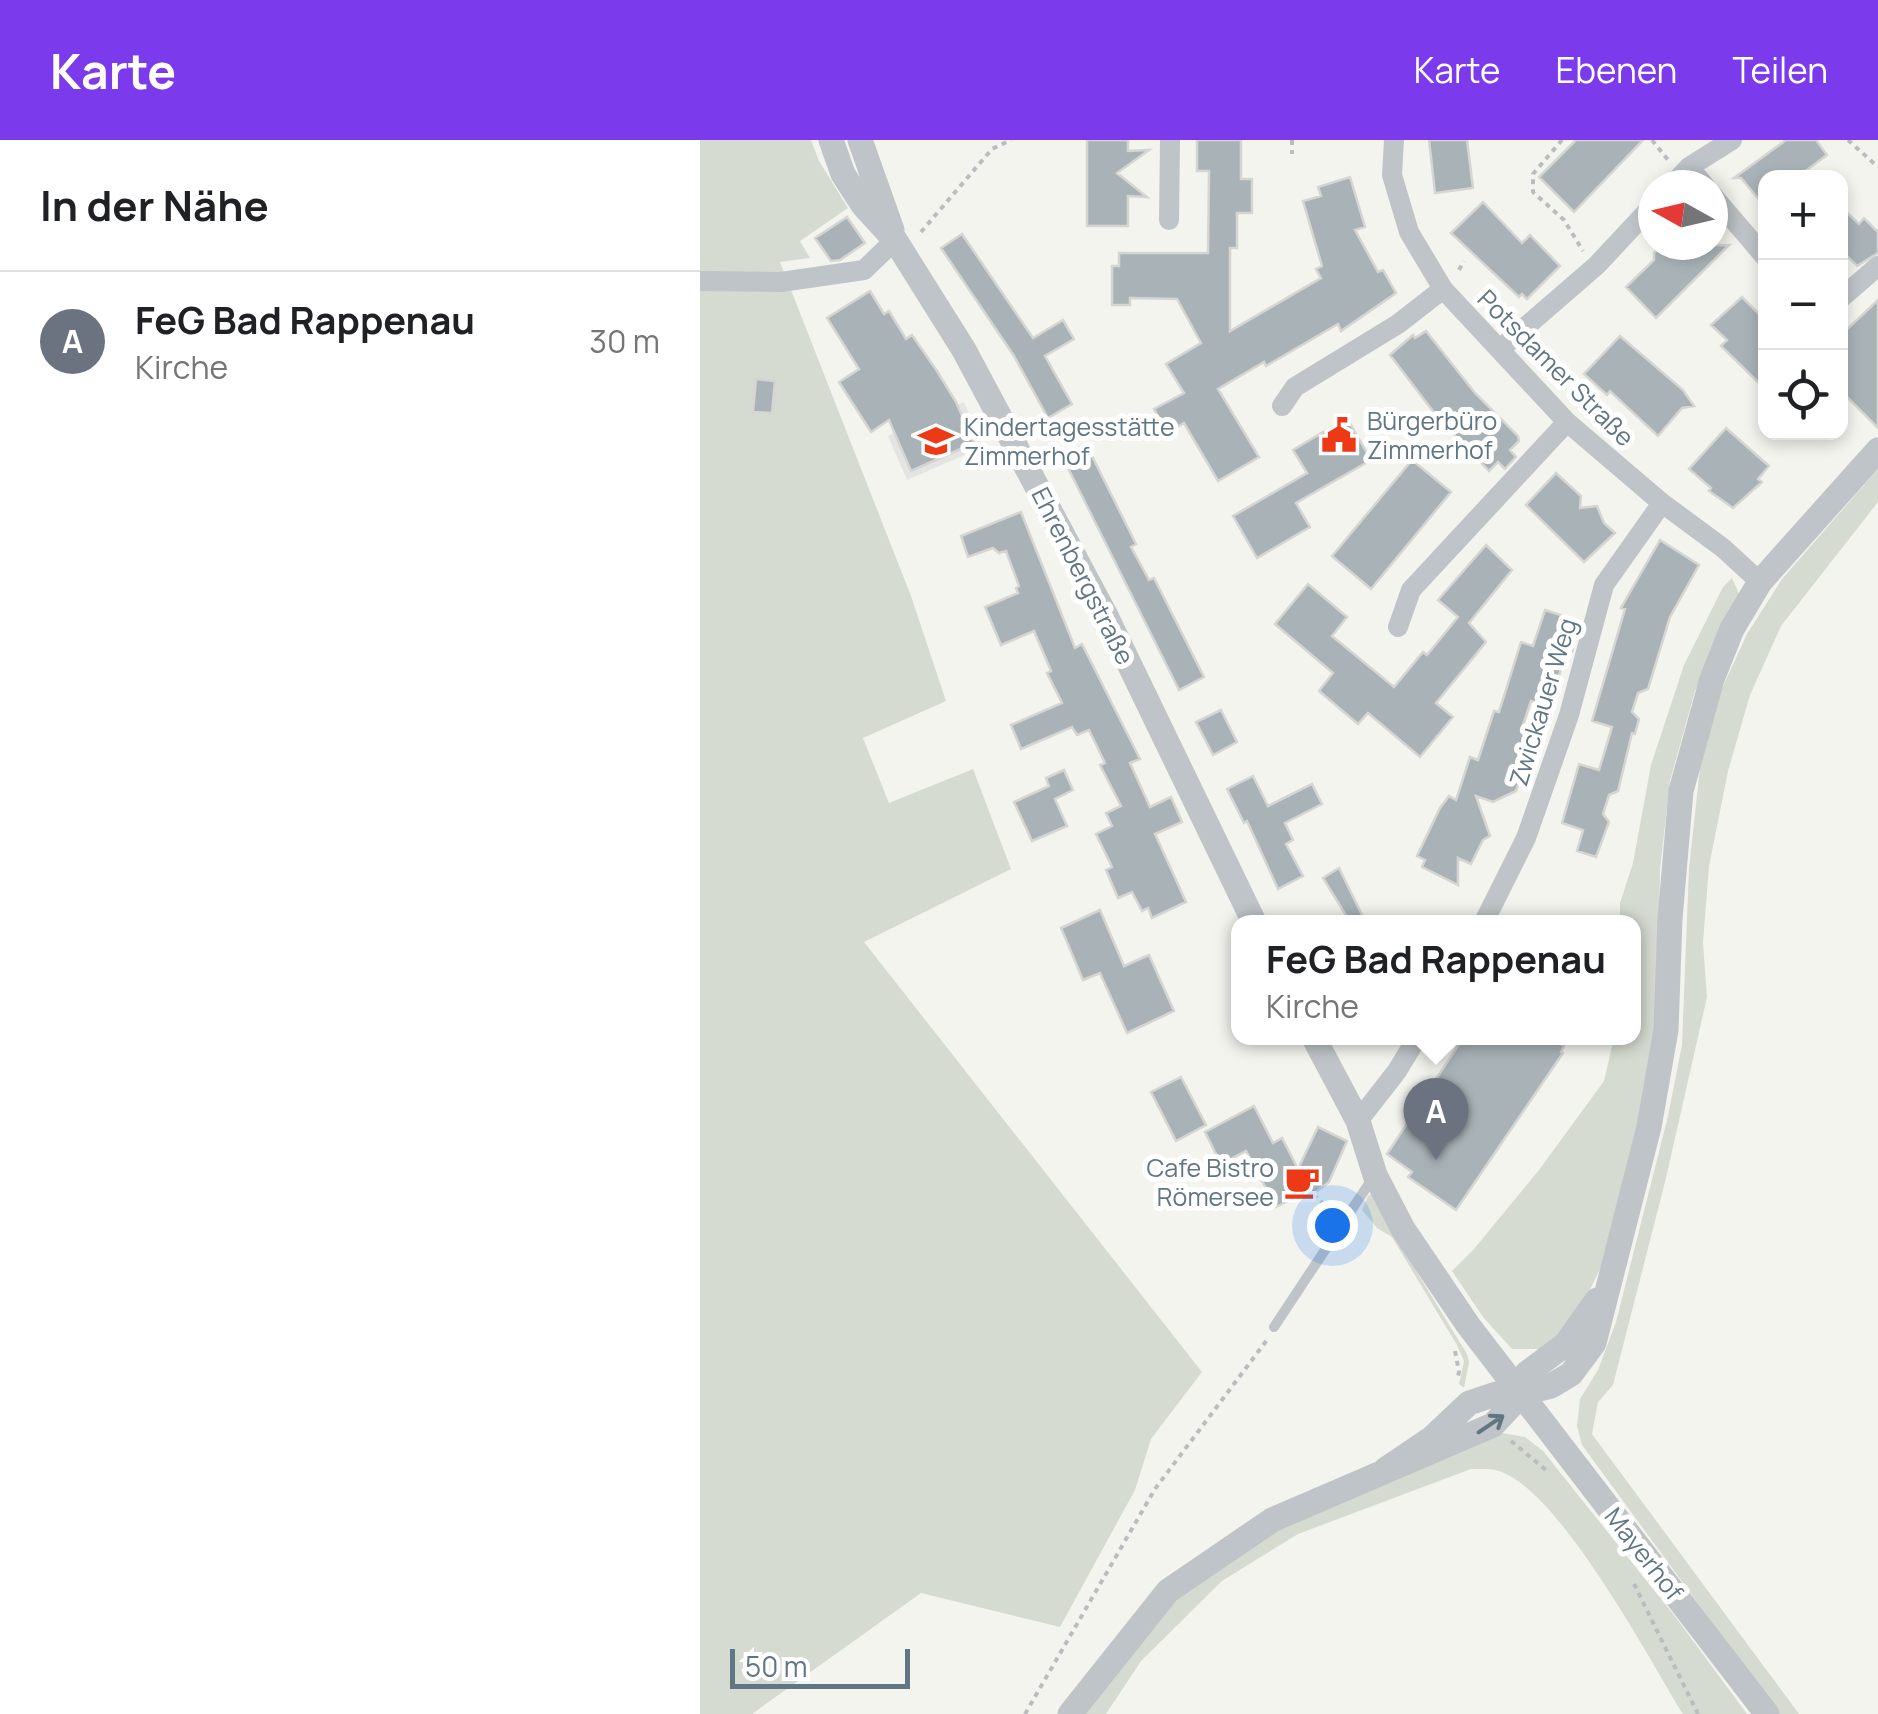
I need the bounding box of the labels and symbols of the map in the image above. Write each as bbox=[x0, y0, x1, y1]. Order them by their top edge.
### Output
north arrow bbox=[1638, 170, 1728, 260]
street label: Potsdamer Straße bbox=[1470, 281, 1643, 454]
place label: Bürgerbüro Zimmerhof bbox=[1367, 403, 1497, 467]
place label: Kindertagesstätte Zimmerhof bbox=[964, 409, 1175, 473]
public building icon: Bürgerbüro Zimmerhof bbox=[1320, 416, 1358, 454]
school or university icon: Kindertagesstätte Zimmerhof bbox=[917, 422, 955, 460]
street label: Ehrenbergstraße bbox=[1024, 481, 1143, 671]
street label: Zwickauer Weg bbox=[1500, 614, 1585, 790]
pin: A bbox=[1404, 1078, 1468, 1160]
place label: Cafe Bistro Römersee bbox=[1146, 1150, 1274, 1214]
cafe icon: Cafe Bistro Römersee bbox=[1283, 1163, 1321, 1201]
your location bbox=[1307, 1200, 1358, 1251]
one-way arrow bbox=[1477, 1413, 1505, 1434]
street label: Mayerhof bbox=[1597, 1500, 1692, 1608]
scale bar bbox=[730, 1644, 910, 1688]

